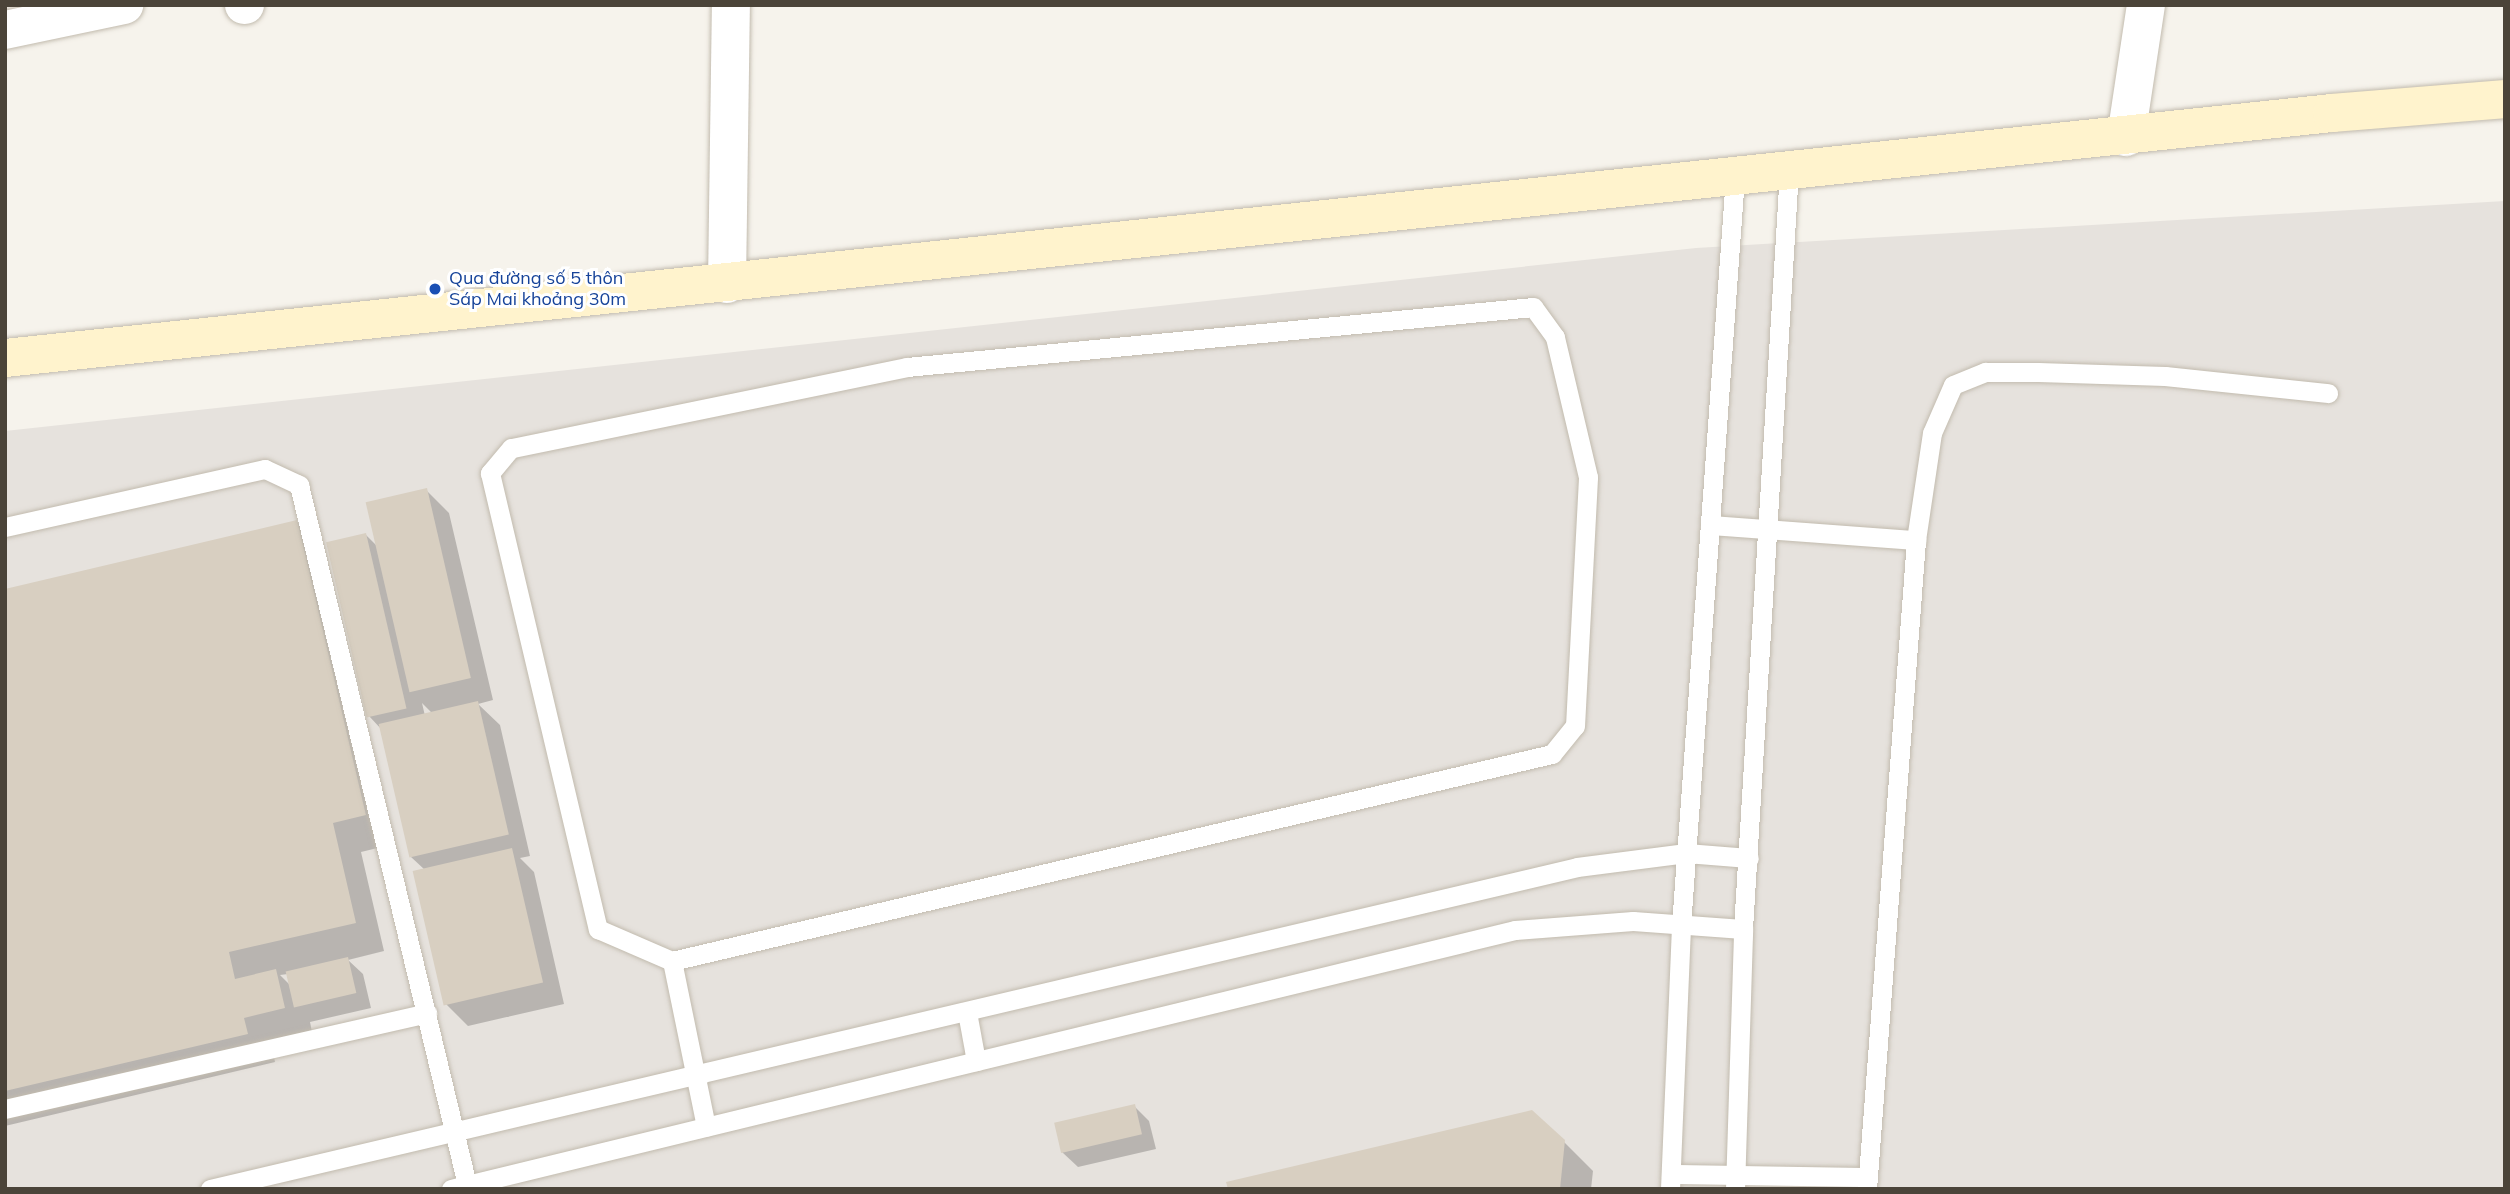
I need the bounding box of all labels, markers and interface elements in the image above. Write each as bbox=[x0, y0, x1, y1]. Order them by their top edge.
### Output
place label: Qua đường số 5 thôn Sáp Mai khoảng 30m bbox=[449, 268, 626, 310]
marker: Qua đường số 5 thôn Sáp Mai khoảng 30m bbox=[427, 281, 443, 297]

